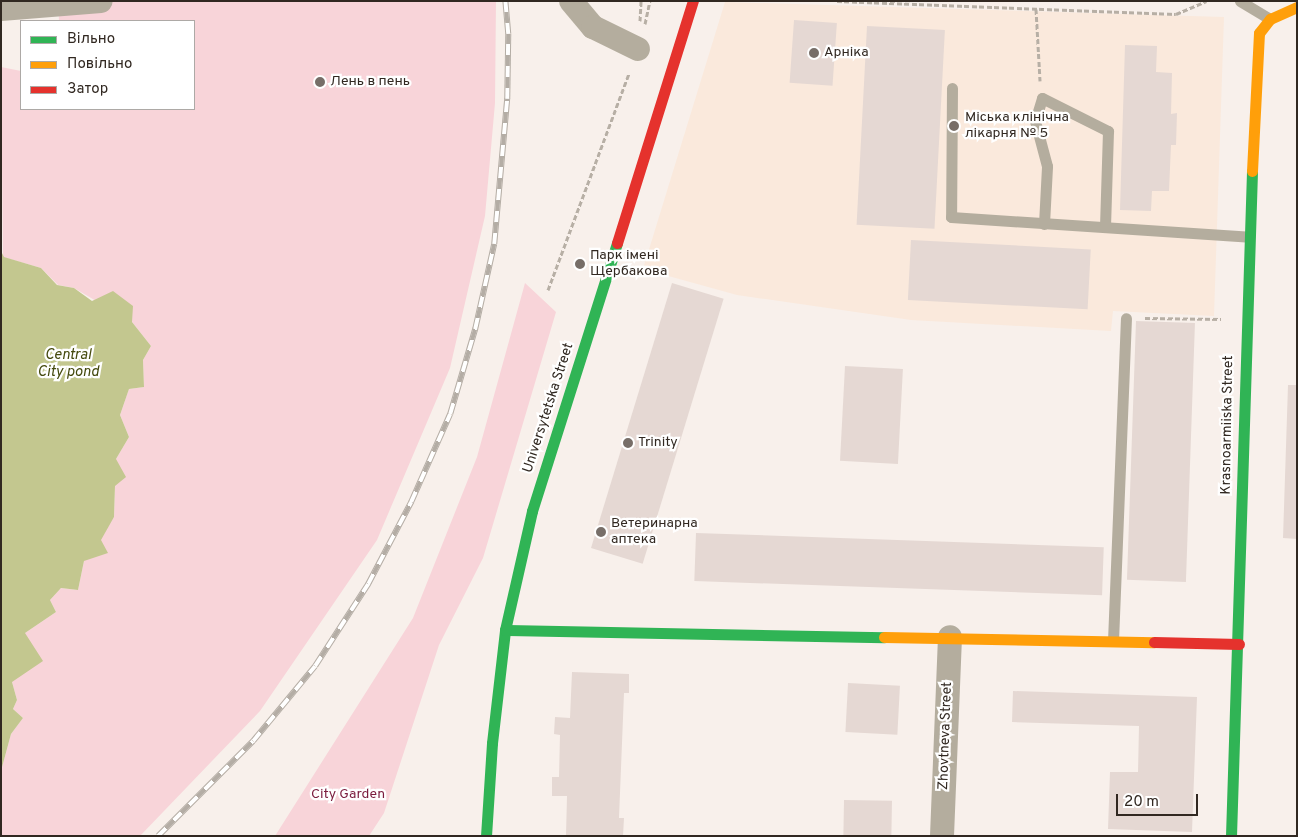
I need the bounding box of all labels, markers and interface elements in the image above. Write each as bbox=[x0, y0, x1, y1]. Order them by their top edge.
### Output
legend bbox=[20, 20, 195, 110]
text: Вільно bbox=[67, 30, 115, 49]
place label: Арніка bbox=[824, 45, 869, 61]
marker: Арніка bbox=[808, 47, 820, 59]
text: Повільно bbox=[67, 55, 132, 74]
place label: Лень в пень bbox=[330, 74, 410, 90]
marker: Лень в пень bbox=[314, 76, 326, 88]
text: Затор bbox=[67, 80, 108, 99]
place label: Міська клінічна лікарня № 5 bbox=[965, 110, 1069, 142]
marker: Міська клінічна лікарня № 5 bbox=[947, 119, 961, 133]
place label: Парк імені Щербакова bbox=[590, 248, 667, 280]
marker: Парк імені Щербакова bbox=[574, 258, 586, 270]
street label: Universytetska Street bbox=[520, 341, 578, 475]
water label: Central City pond bbox=[37, 346, 99, 381]
street label: Krasnoarmiiska Street bbox=[1218, 355, 1238, 495]
place label: Trinity bbox=[638, 435, 678, 451]
marker: Trinity bbox=[622, 437, 634, 449]
place label: Ветеринарна аптека bbox=[611, 516, 698, 548]
marker: Ветеринарна аптека bbox=[595, 526, 607, 538]
street label: Zhovtneva Street bbox=[936, 682, 956, 790]
scale bar bbox=[1118, 784, 1200, 816]
park label: City Garden bbox=[311, 787, 385, 803]
text: 20 m bbox=[1124, 793, 1159, 812]

